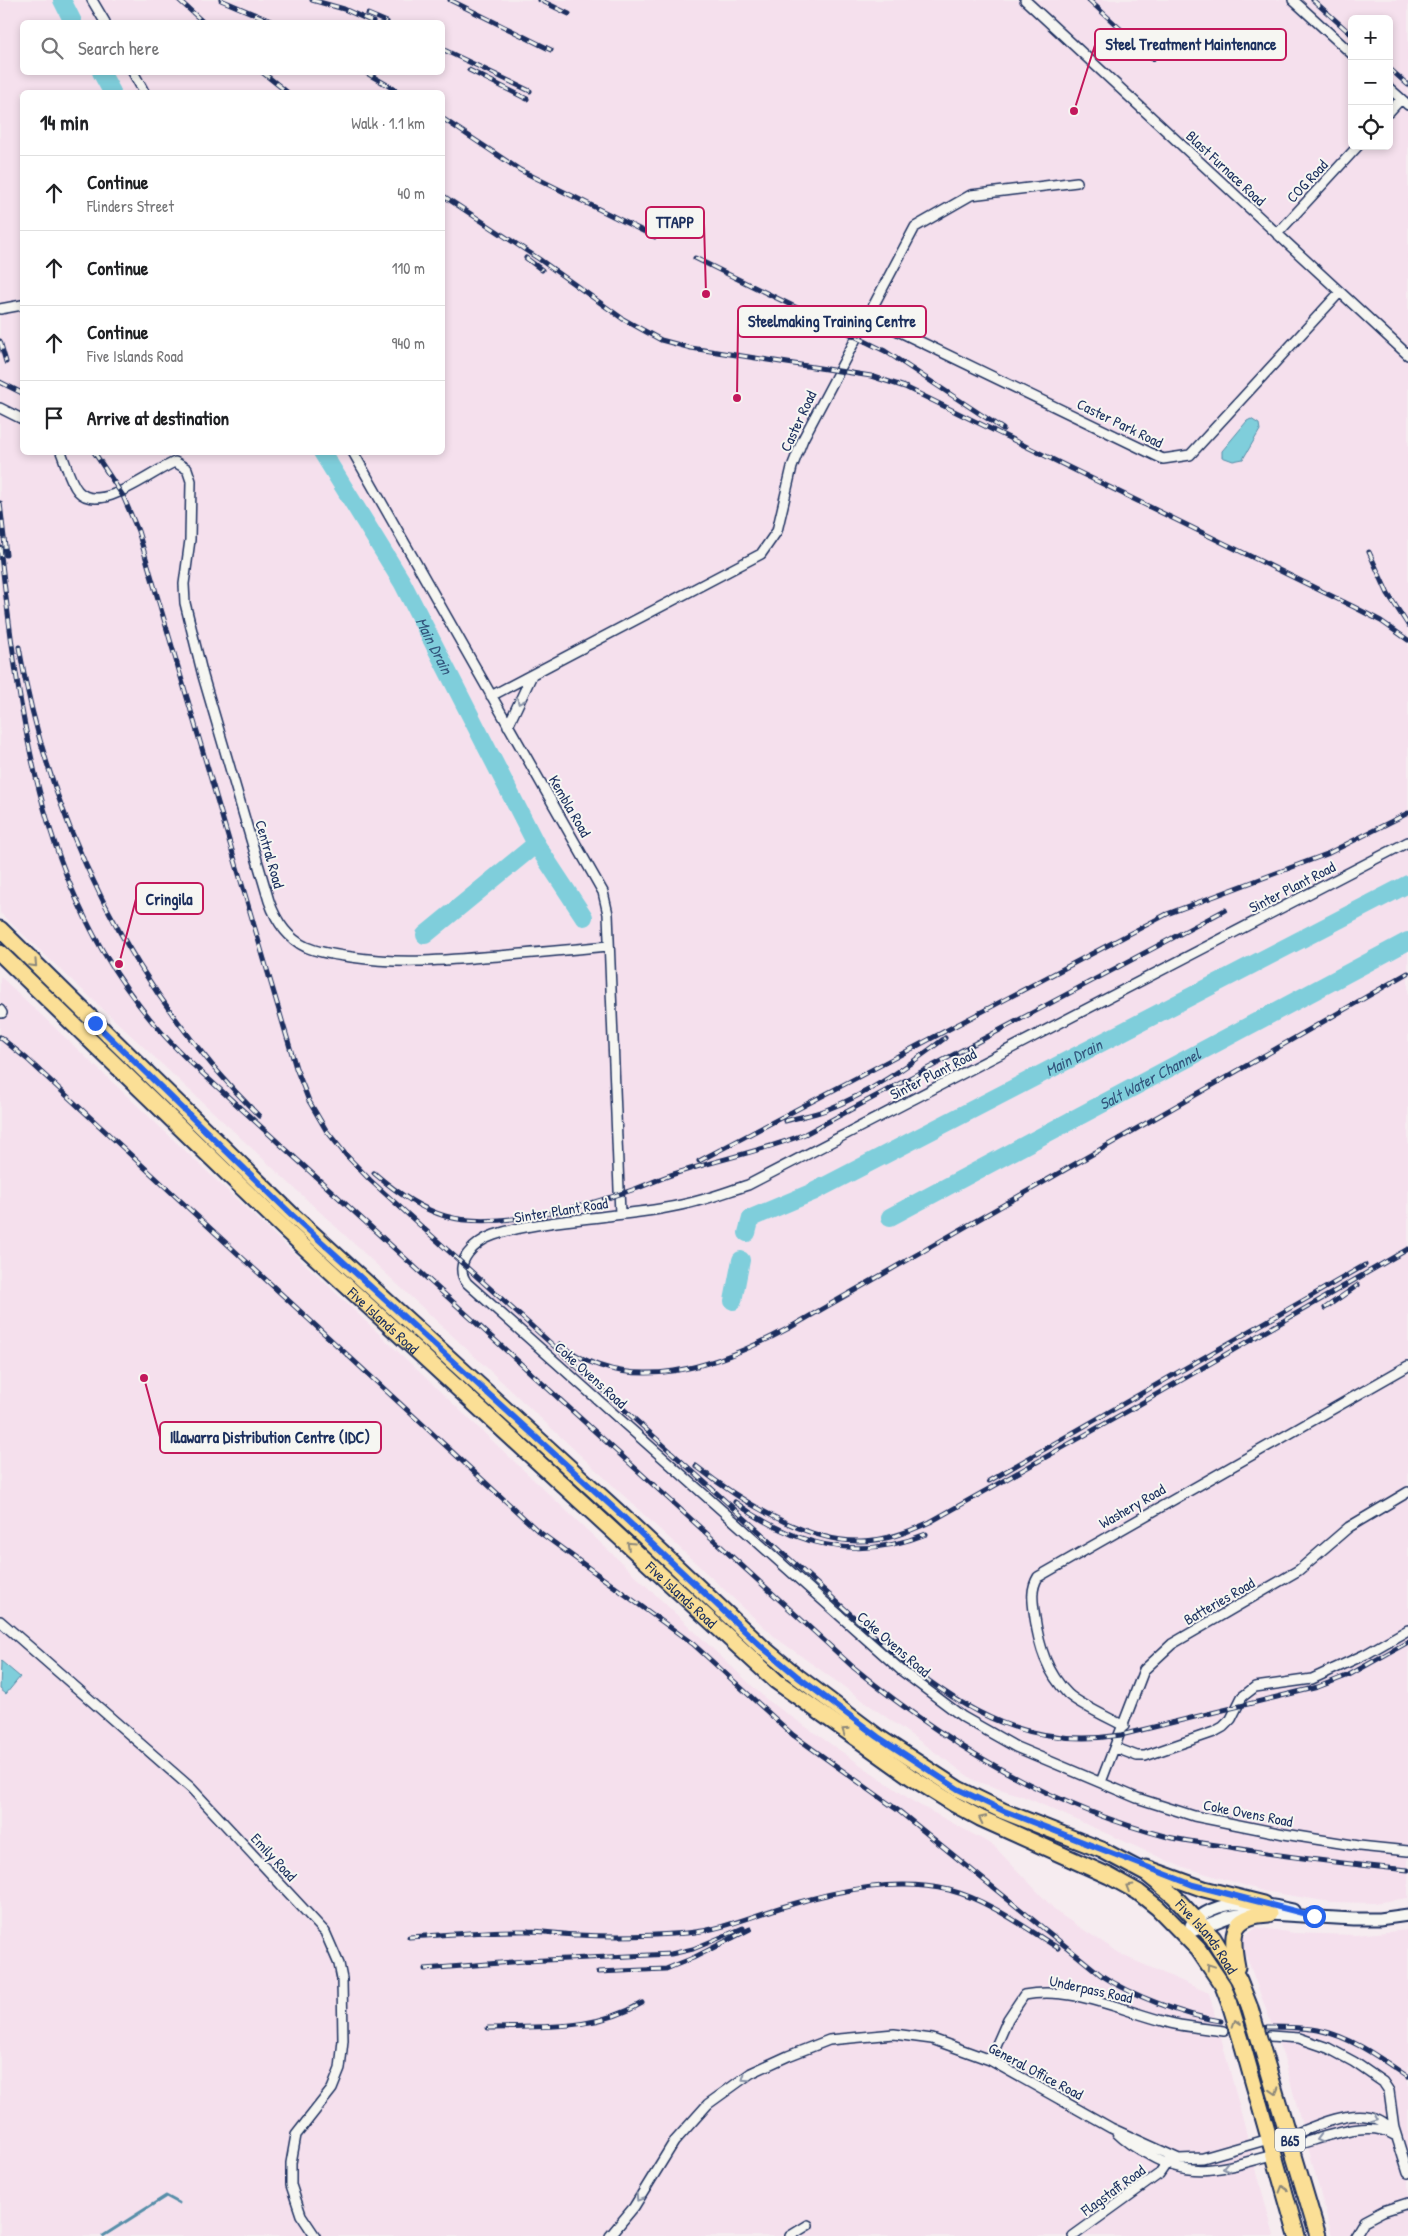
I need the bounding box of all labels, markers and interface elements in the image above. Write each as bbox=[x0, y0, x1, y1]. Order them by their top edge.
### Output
map controls bbox=[1348, 15, 1393, 150]
button: + bbox=[1348, 15, 1393, 60]
search box bbox=[20, 20, 445, 75]
callout: Steel Treatment Maintenance bbox=[1095, 29, 1286, 60]
text: Steel Treatment Maintenance bbox=[1106, 33, 1277, 55]
icon: search bbox=[38, 34, 66, 62]
text: Search here bbox=[78, 35, 159, 61]
button: − bbox=[1348, 60, 1393, 105]
button: locate bbox=[1348, 105, 1393, 150]
text: 14 min bbox=[40, 108, 89, 137]
text: Walk · 1.1 km bbox=[351, 112, 425, 134]
street label: Blast Furnace Road bbox=[1182, 126, 1270, 210]
street label: COG Road bbox=[1282, 155, 1332, 207]
text: Continue bbox=[87, 169, 148, 195]
icon: ahead bbox=[40, 179, 68, 207]
text: 40 m bbox=[397, 182, 425, 204]
text: Flinders Street bbox=[87, 195, 174, 217]
callout: TTAPP bbox=[646, 207, 704, 238]
text: TTAPP bbox=[655, 211, 694, 233]
icon: ahead bbox=[40, 254, 68, 282]
text: Continue bbox=[87, 255, 148, 281]
text: 110 m bbox=[392, 257, 425, 279]
callout: Steelmaking Training Centre bbox=[738, 306, 926, 337]
text: Steelmaking Training Centre bbox=[748, 310, 917, 333]
text: Continue bbox=[87, 319, 148, 345]
icon: ahead bbox=[40, 329, 68, 357]
text: 940 m bbox=[391, 332, 425, 354]
text: Five Islands Road bbox=[87, 345, 183, 367]
street label: Caster Road bbox=[775, 387, 821, 455]
street label: Caster Park Road bbox=[1073, 393, 1167, 453]
icon: arrive bbox=[40, 404, 68, 432]
text: Arrive at destination bbox=[87, 405, 229, 431]
water label: Main Drain bbox=[411, 613, 459, 679]
one-way arrow bbox=[516, 696, 526, 705]
street label: Kembla Road bbox=[544, 771, 596, 841]
street label: Central Road bbox=[250, 818, 290, 891]
street label: Sinter Plant Road bbox=[1245, 856, 1339, 918]
callout: Cringila bbox=[136, 883, 203, 914]
text: Cringila bbox=[146, 888, 193, 911]
one-way arrow bbox=[28, 958, 37, 967]
route end bbox=[84, 1012, 107, 1035]
water label: Main Drain bbox=[1041, 1033, 1107, 1081]
water label: Salt Water Channel bbox=[1095, 1042, 1205, 1115]
street label: Sinter Plant Road bbox=[886, 1043, 980, 1105]
street label: Sinter Plant Road bbox=[513, 1192, 609, 1228]
street label: Five Islands Road bbox=[343, 1281, 424, 1358]
street label: Coke Ovens Road bbox=[550, 1337, 632, 1413]
callout: Illawarra Distribution Centre (IDC) bbox=[160, 1422, 381, 1453]
text: Illawarra Distribution Centre (IDC) bbox=[170, 1426, 370, 1448]
street label: Washery Road bbox=[1095, 1479, 1169, 1533]
one-way arrow bbox=[626, 1542, 635, 1551]
street label: Five Islands Road bbox=[641, 1555, 722, 1633]
street label: Batteries Road bbox=[1180, 1572, 1258, 1630]
street label: Coke Ovens Road bbox=[853, 1606, 935, 1682]
one-way arrow bbox=[841, 1728, 851, 1737]
street label: Coke Ovens Road bbox=[1201, 1794, 1295, 1832]
one-way arrow bbox=[978, 1814, 987, 1825]
street label: Emily Road bbox=[246, 1828, 302, 1886]
one-way arrow bbox=[1125, 1884, 1134, 1894]
street label: Five Islands Road bbox=[1171, 1893, 1243, 1978]
route start bbox=[1303, 1905, 1326, 1928]
one-way arrow bbox=[1207, 1963, 1216, 1973]
street label: Underpass Road bbox=[1047, 1970, 1135, 2008]
one-way arrow bbox=[1231, 2020, 1241, 2028]
street label: General Office Road bbox=[985, 2037, 1087, 2105]
one-way arrow bbox=[741, 2072, 751, 2081]
one-way arrow bbox=[1270, 2087, 1280, 2095]
one-way arrow bbox=[1370, 2112, 1379, 2122]
road number: B65 bbox=[1275, 2128, 1305, 2152]
one-way arrow bbox=[1317, 2133, 1325, 2143]
street label: Flagstaff Road bbox=[1076, 2159, 1150, 2221]
one-way arrow bbox=[1222, 2161, 1230, 2172]
one-way arrow bbox=[1279, 2186, 1289, 2194]
one-way arrow bbox=[636, 2193, 646, 2202]

